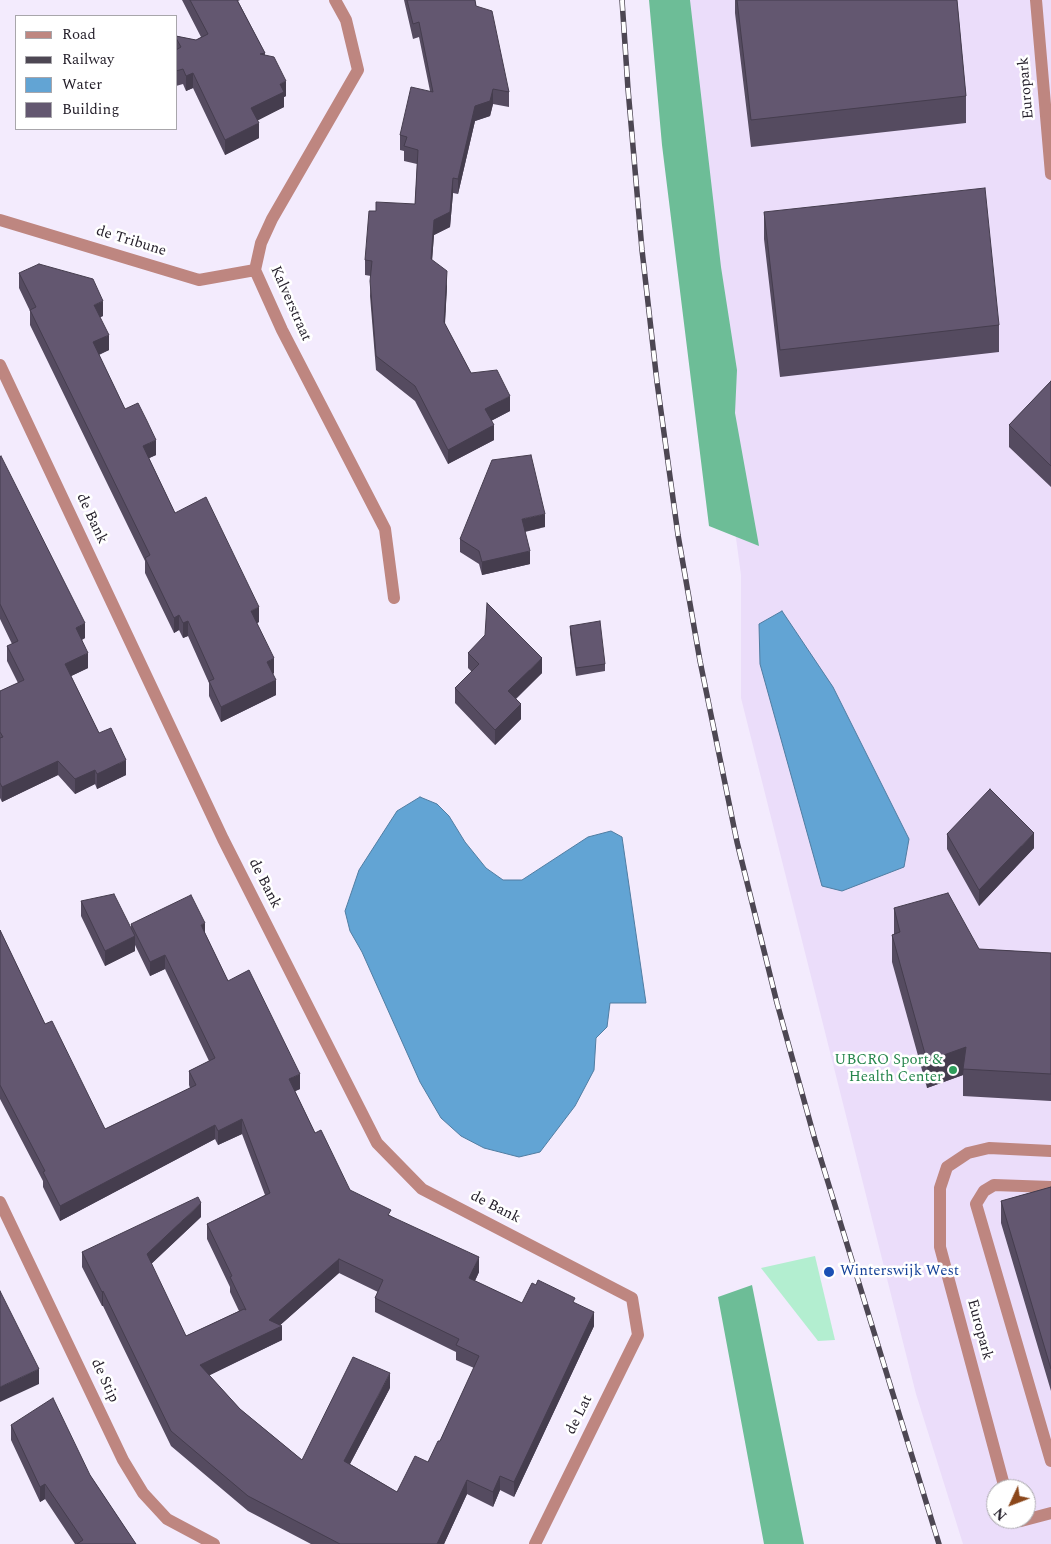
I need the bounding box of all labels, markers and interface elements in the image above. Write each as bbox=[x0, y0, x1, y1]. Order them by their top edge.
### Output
legend bbox=[15, 15, 178, 130]
text: Road bbox=[62, 23, 96, 46]
text: Railway bbox=[62, 48, 114, 71]
street label: Europark bbox=[1015, 56, 1039, 120]
text: Water bbox=[62, 73, 102, 96]
text: Building bbox=[62, 98, 119, 121]
street label: de Tribune bbox=[94, 223, 168, 261]
street label: Kalverstraat bbox=[265, 264, 315, 344]
street label: de Bank bbox=[71, 491, 111, 547]
street label: de Bank bbox=[244, 856, 284, 912]
place label: UBCRO Sport & Health Center bbox=[834, 1052, 943, 1087]
marker: UBCRO Sport & Health Center bbox=[947, 1064, 959, 1076]
street label: de Bank bbox=[467, 1188, 523, 1228]
place label: Winterswijk West bbox=[840, 1263, 959, 1281]
marker: Winterswijk West bbox=[822, 1265, 836, 1279]
street label: Europark bbox=[962, 1297, 996, 1363]
street label: de Stip bbox=[86, 1356, 122, 1406]
street label: de Lat bbox=[563, 1392, 597, 1438]
north arrow bbox=[986, 1479, 1036, 1529]
text: N bbox=[989, 1503, 1012, 1525]

